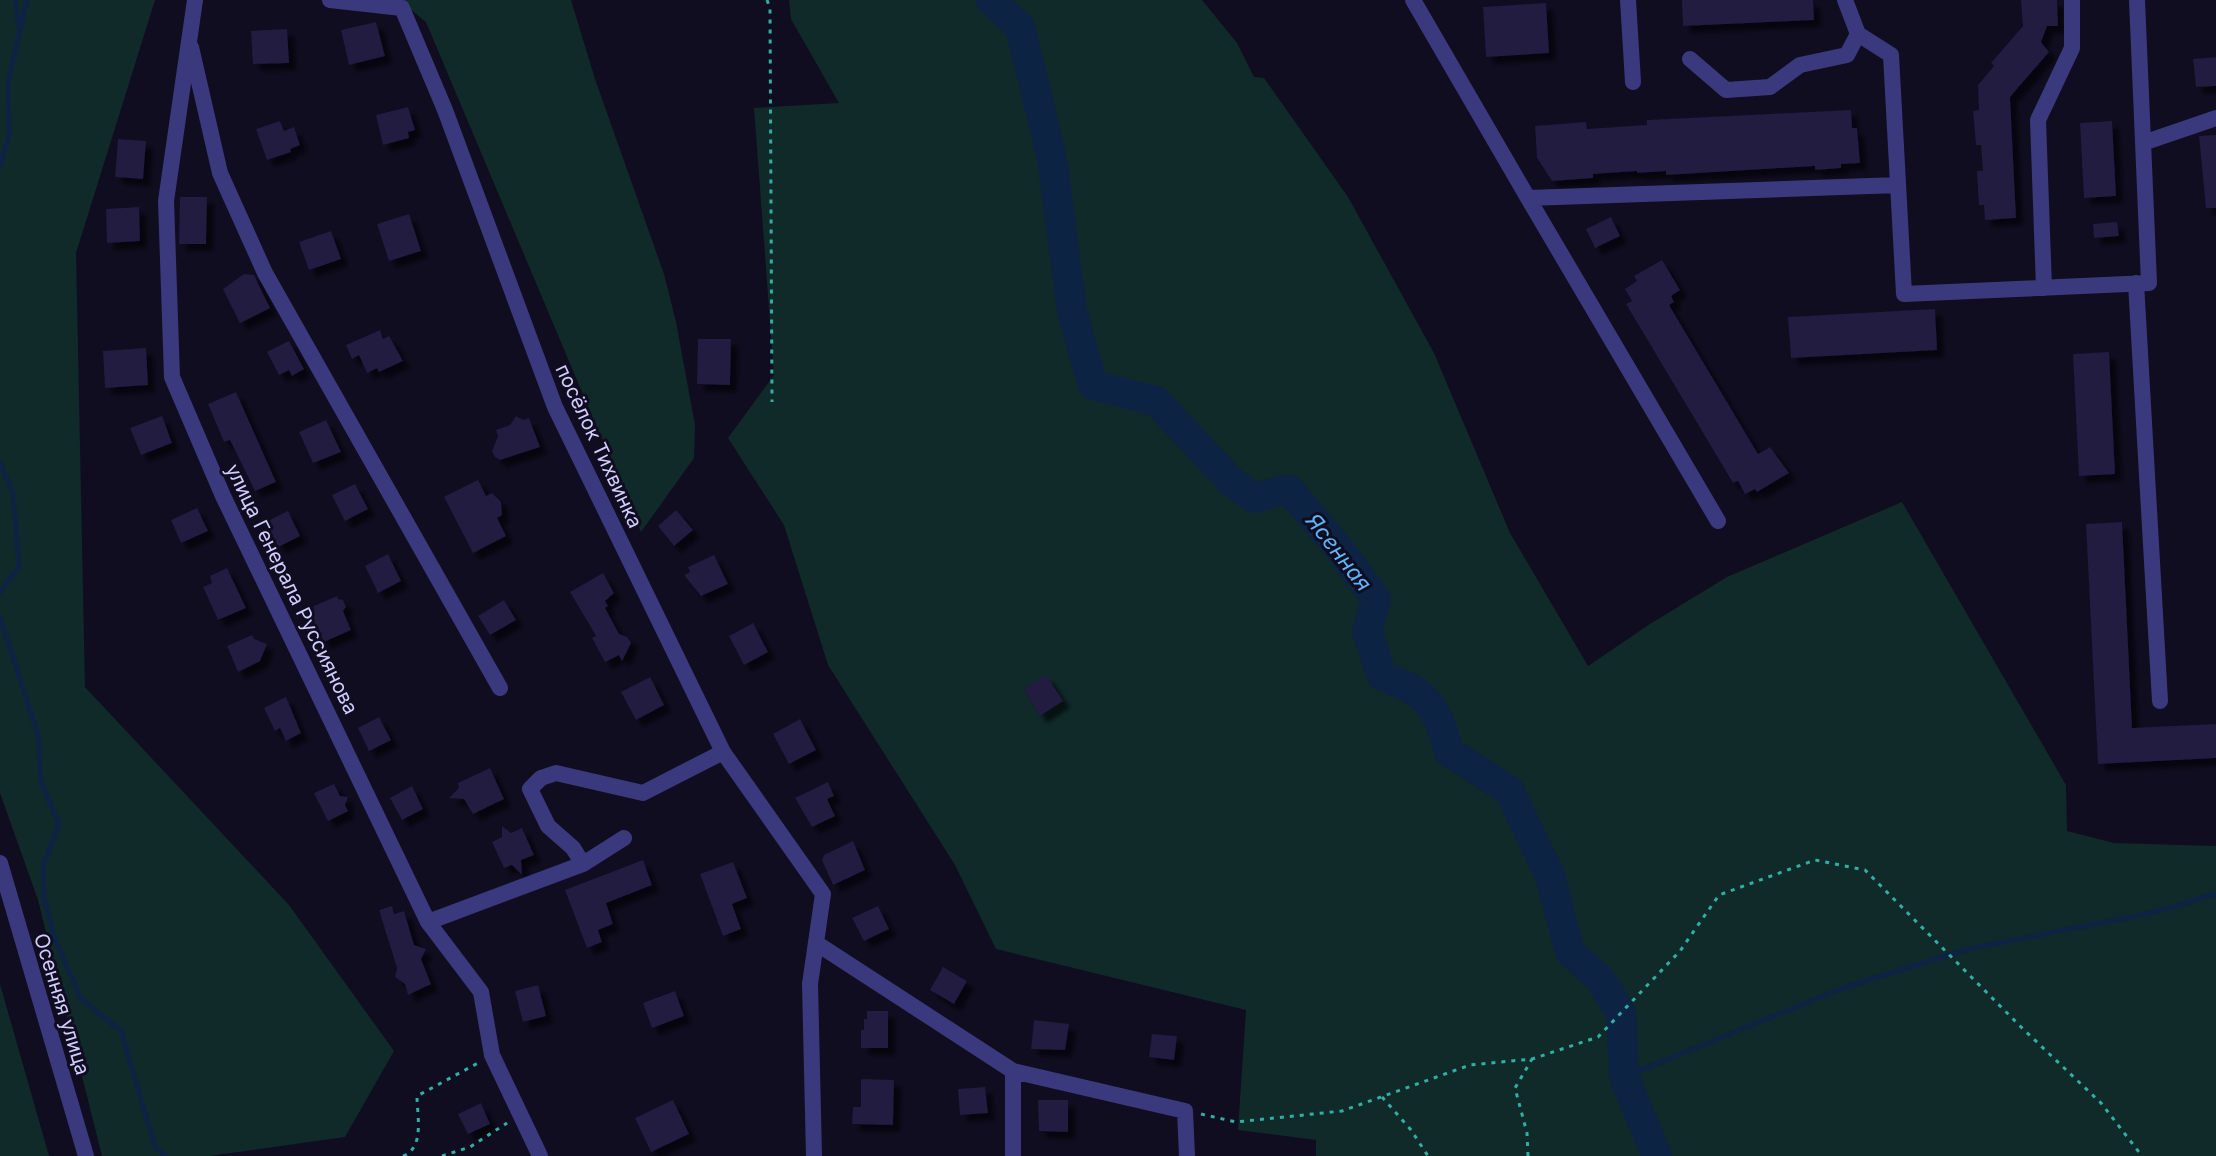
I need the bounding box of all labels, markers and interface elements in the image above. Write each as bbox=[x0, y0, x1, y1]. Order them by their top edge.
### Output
street label: посёлок Тихвинка bbox=[550, 360, 648, 532]
street label: улица Генерала Руссиянова bbox=[221, 460, 363, 718]
water label: Ясенная bbox=[1300, 507, 1377, 596]
street label: Осенняя улица bbox=[29, 930, 95, 1078]

